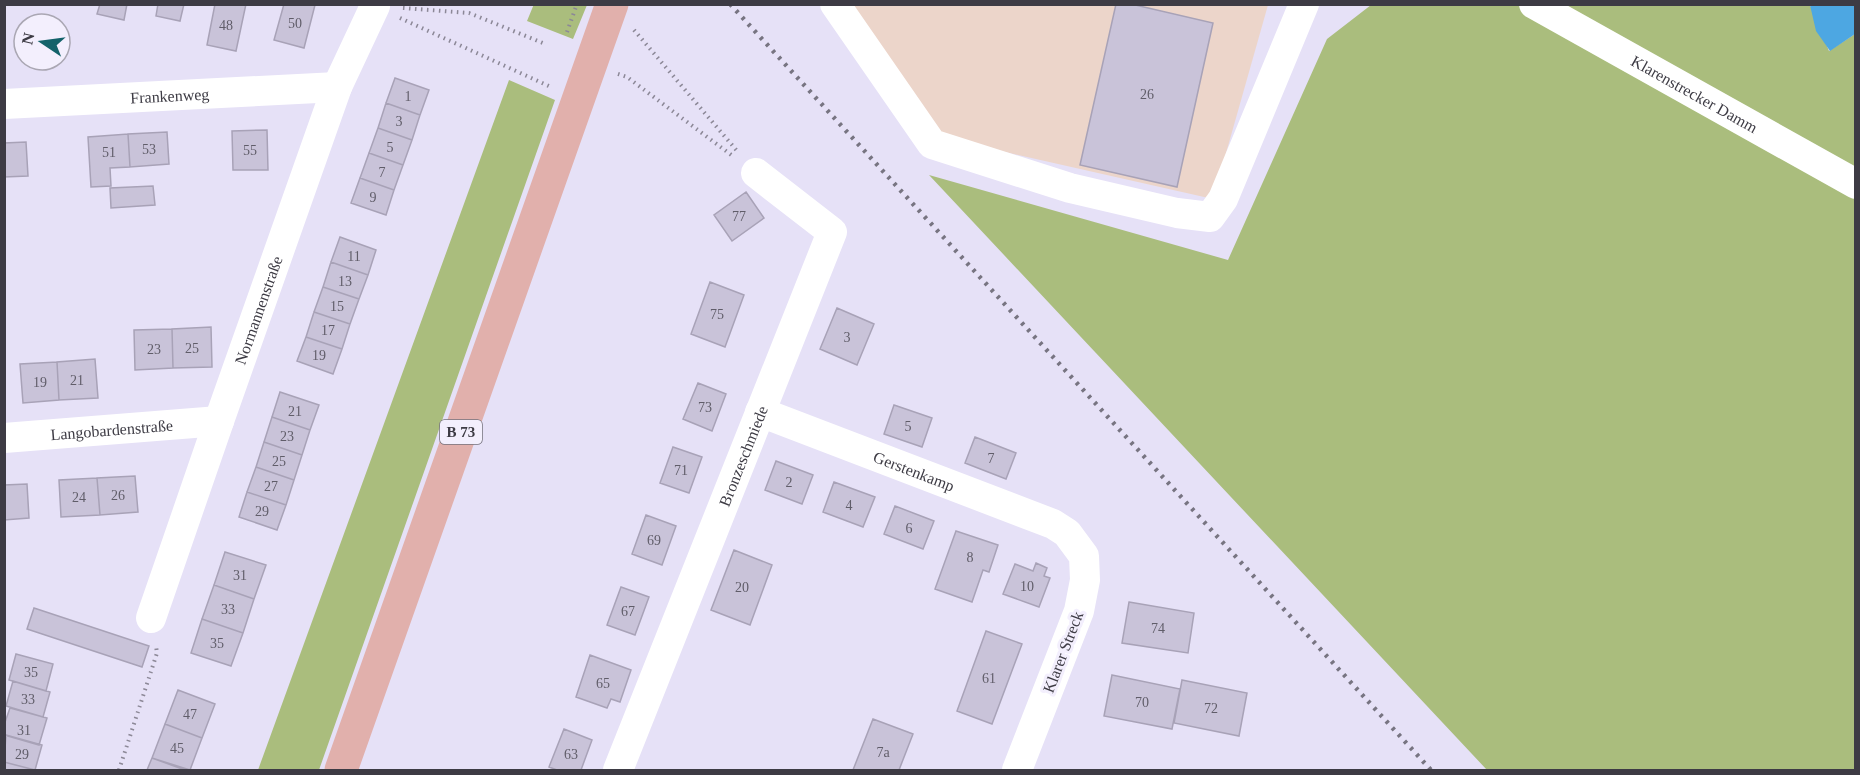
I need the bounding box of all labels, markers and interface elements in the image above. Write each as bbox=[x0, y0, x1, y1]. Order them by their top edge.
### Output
north arrow bbox=[12, 12, 72, 72]
house number: 50 bbox=[288, 16, 302, 31]
house number: 48 bbox=[219, 18, 233, 33]
text: N bbox=[18, 31, 38, 46]
street label: Klarenstrecker Damm bbox=[1629, 52, 1761, 136]
street label: Frankenweg bbox=[130, 85, 210, 106]
house number: 26 bbox=[1140, 87, 1154, 102]
house number: 1 bbox=[405, 89, 412, 104]
house number: 3 bbox=[396, 114, 403, 129]
house number: 5 bbox=[387, 140, 394, 155]
house number: 53 bbox=[142, 142, 156, 157]
house number: 55 bbox=[243, 143, 257, 158]
house number: 51 bbox=[102, 145, 116, 160]
house number: 7 bbox=[379, 165, 386, 180]
house number: 9 bbox=[370, 190, 377, 205]
house number: 77 bbox=[732, 209, 746, 224]
house number: 11 bbox=[347, 249, 361, 264]
street label: Normannenstraße bbox=[231, 254, 285, 367]
house number: 13 bbox=[338, 274, 352, 289]
house number: 15 bbox=[330, 299, 344, 314]
house number: 75 bbox=[710, 307, 724, 322]
house number: 17 bbox=[321, 323, 335, 338]
house number: 3 bbox=[844, 330, 851, 345]
house number: 25 bbox=[185, 341, 199, 356]
house number: 23 bbox=[147, 342, 161, 357]
house number: 19 bbox=[312, 348, 326, 363]
house number: 21 bbox=[70, 373, 84, 388]
house number: 19 bbox=[33, 375, 47, 390]
house number: 73 bbox=[698, 400, 712, 415]
street label: Bronzeschmiede bbox=[715, 403, 771, 509]
house number: 21 bbox=[288, 404, 302, 419]
street label: Langobardenstraße bbox=[50, 416, 173, 443]
house number: 5 bbox=[905, 419, 912, 434]
road number: B 73 bbox=[440, 420, 482, 444]
house number: 23 bbox=[280, 429, 294, 444]
street label: Gerstenkamp bbox=[871, 448, 957, 495]
house number: 7 bbox=[988, 451, 995, 466]
house number: 25 bbox=[272, 454, 286, 469]
house number: 71 bbox=[674, 463, 688, 478]
house number: 2 bbox=[786, 475, 793, 490]
house number: 27 bbox=[264, 479, 278, 494]
house number: 26 bbox=[111, 488, 125, 503]
house number: 24 bbox=[72, 490, 86, 505]
house number: 4 bbox=[846, 498, 853, 513]
house number: 29 bbox=[255, 504, 269, 519]
house number: 6 bbox=[906, 521, 913, 536]
house number: 69 bbox=[647, 533, 661, 548]
house number: 8 bbox=[967, 550, 974, 565]
house number: 31 bbox=[233, 568, 247, 583]
house number: 10 bbox=[1020, 579, 1034, 594]
house number: 20 bbox=[735, 580, 749, 595]
house number: 33 bbox=[221, 602, 235, 617]
house number: 67 bbox=[621, 604, 635, 619]
street label: Klarer Streck bbox=[1040, 609, 1086, 695]
house number: 74 bbox=[1151, 621, 1165, 636]
house number: 35 bbox=[210, 636, 224, 651]
house number: 35 bbox=[24, 665, 38, 680]
house number: 61 bbox=[982, 671, 996, 686]
house number: 65 bbox=[596, 676, 610, 691]
house number: 33 bbox=[21, 692, 35, 707]
house number: 70 bbox=[1135, 695, 1149, 710]
house number: 72 bbox=[1204, 701, 1218, 716]
house number: 47 bbox=[183, 707, 197, 722]
house number: 31 bbox=[17, 723, 31, 738]
house number: 45 bbox=[170, 741, 184, 756]
house number: 7a bbox=[876, 745, 890, 760]
house number: 29 bbox=[15, 747, 29, 762]
house number: 63 bbox=[564, 747, 578, 762]

